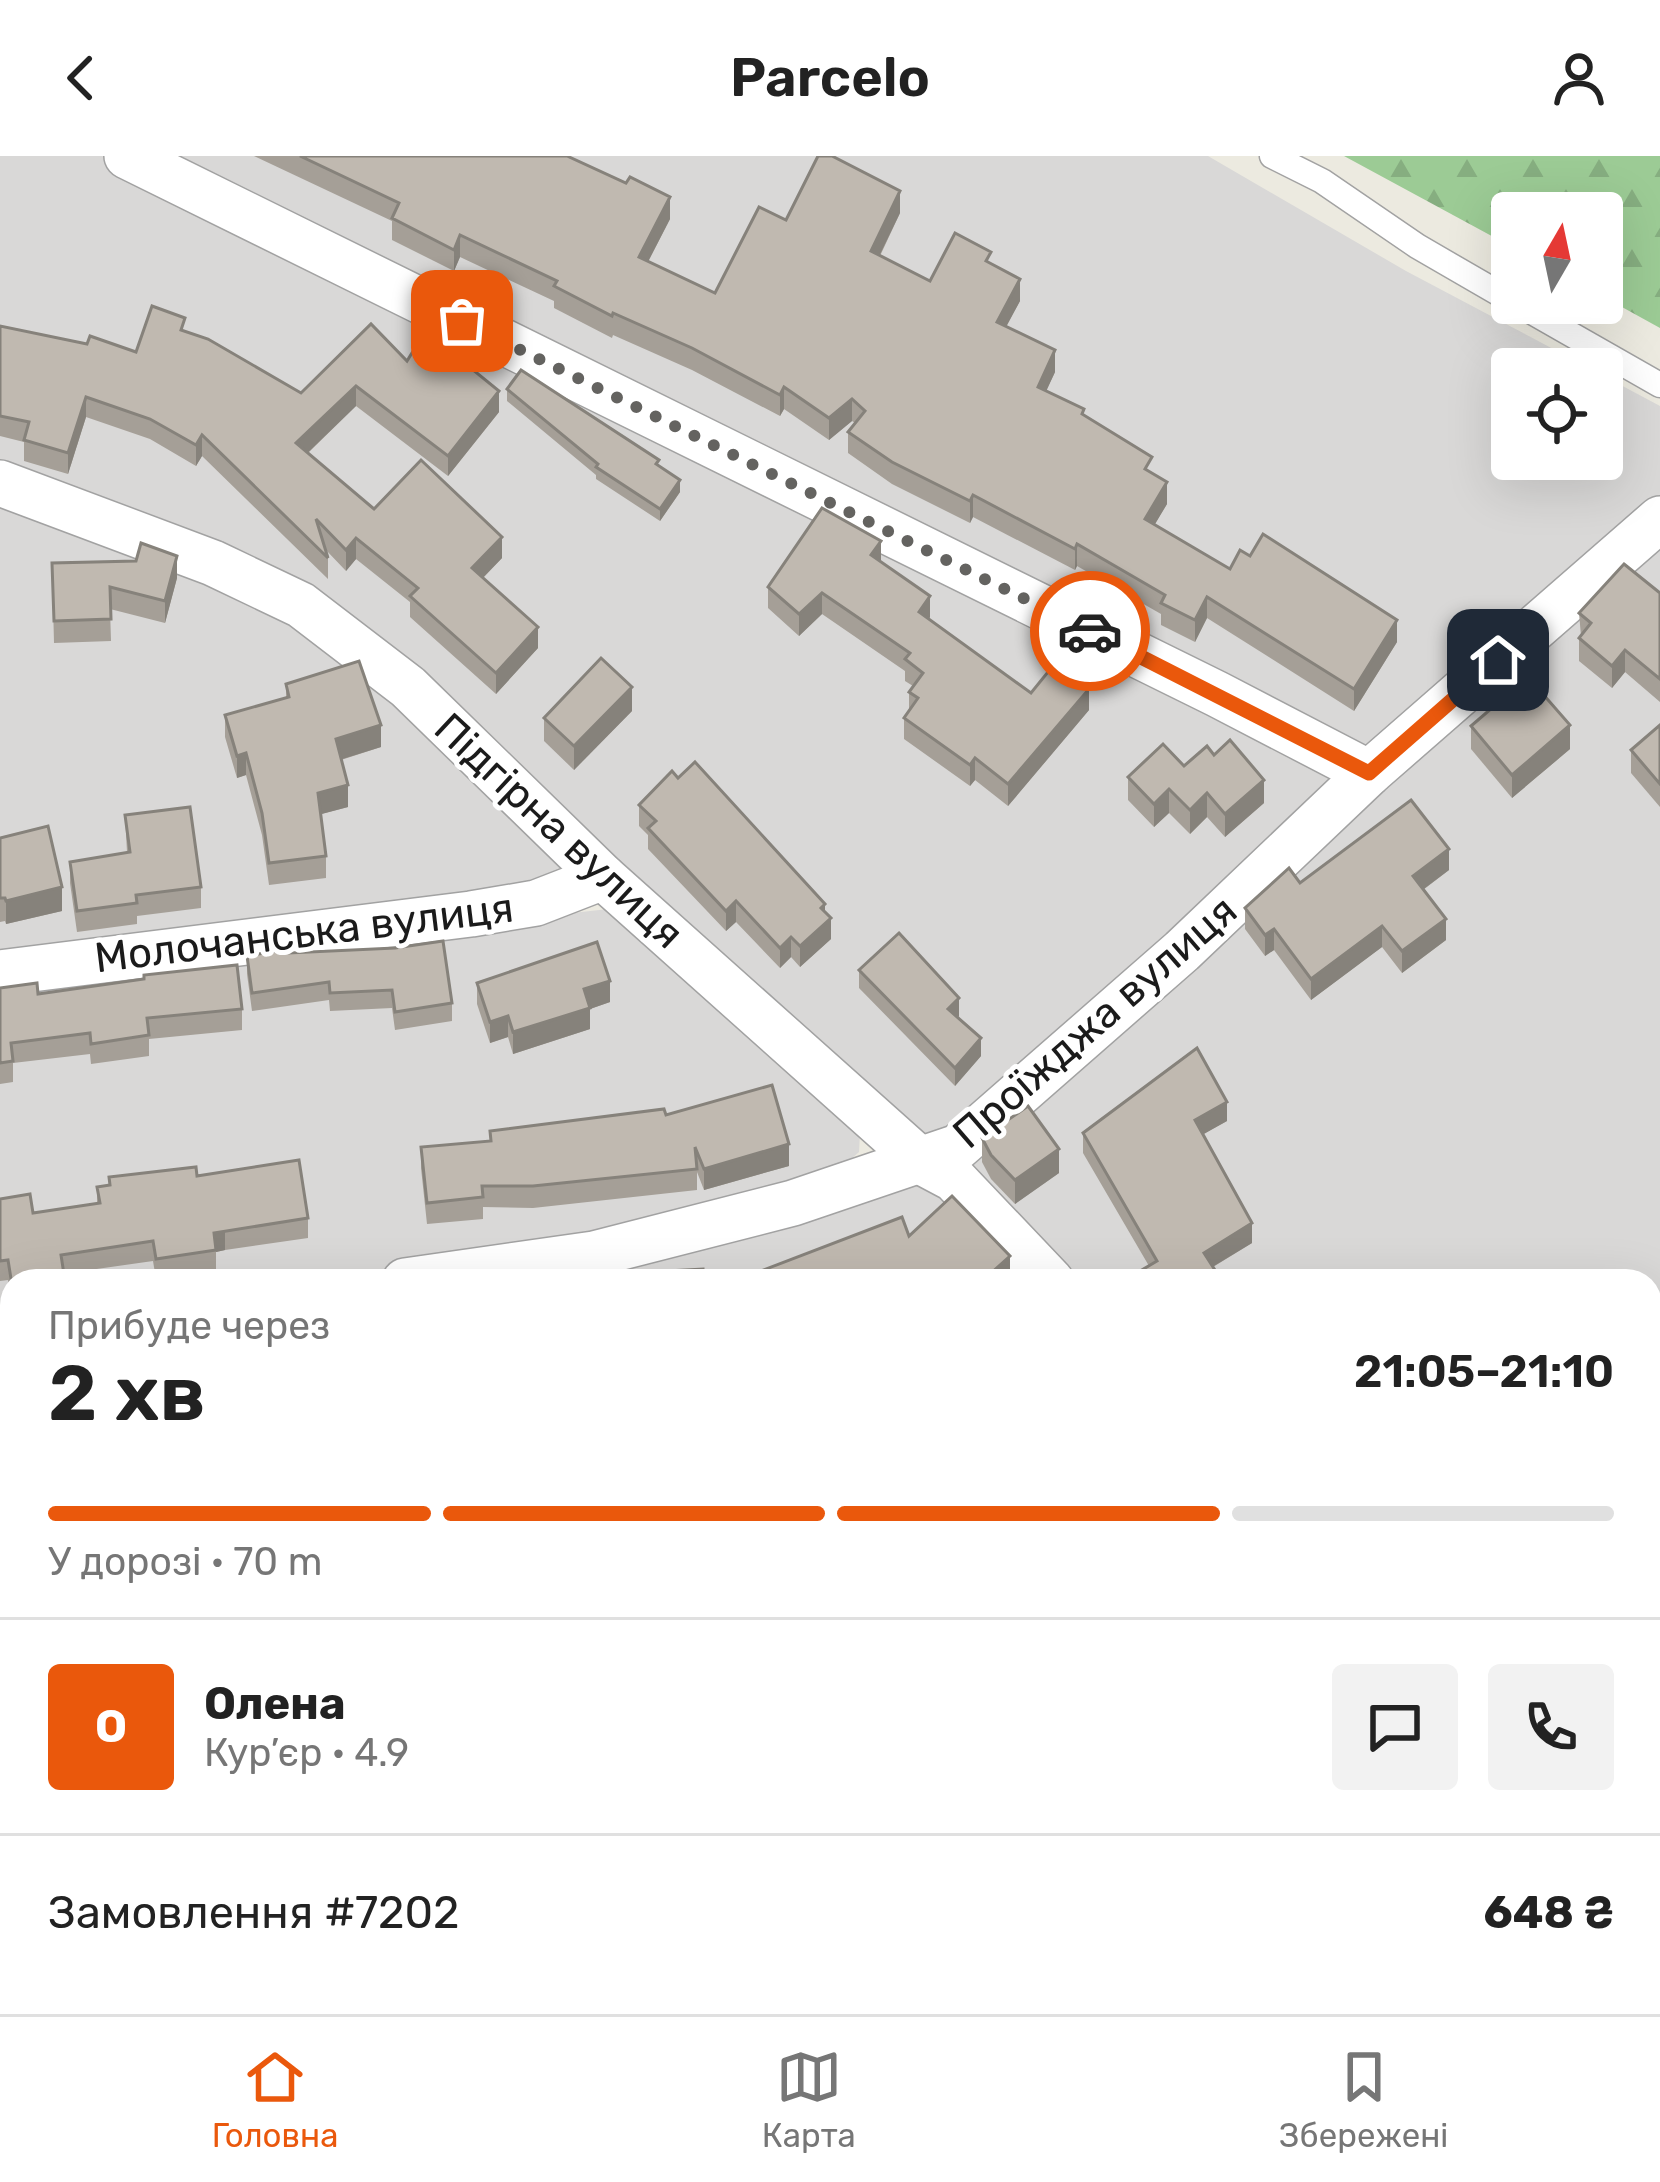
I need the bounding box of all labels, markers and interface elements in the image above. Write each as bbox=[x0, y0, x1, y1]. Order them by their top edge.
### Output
icon: back bbox=[48, 45, 114, 111]
icon: person bbox=[1546, 45, 1612, 111]
text: Parcelo bbox=[730, 46, 930, 110]
north arrow bbox=[1491, 192, 1623, 324]
map controls bbox=[1491, 192, 1623, 480]
pin bbox=[411, 270, 513, 372]
icon: bag bbox=[429, 288, 495, 354]
button: locate bbox=[1491, 348, 1623, 480]
courier bbox=[1030, 571, 1150, 691]
icon: car bbox=[1057, 598, 1123, 664]
pin bbox=[1447, 609, 1549, 711]
icon: home bbox=[1465, 627, 1531, 693]
street label: Підгірна вулиця bbox=[424, 703, 694, 959]
street label: Молочанська вулиця bbox=[92, 882, 516, 984]
street label: Проїжджа вулиця bbox=[943, 885, 1247, 1159]
text: Прибуде через bbox=[48, 1303, 330, 1349]
text: 21:05–21:10 bbox=[1354, 1345, 1614, 1398]
text: 2 хв bbox=[48, 1347, 206, 1440]
text: У дорозі · 70 m bbox=[48, 1539, 322, 1585]
button: chat bbox=[1332, 1664, 1458, 1790]
button: phone bbox=[1488, 1664, 1614, 1790]
text: Олена bbox=[204, 1677, 346, 1730]
text: О bbox=[95, 1700, 127, 1753]
text: Кур’єр · 4.9 bbox=[204, 1730, 409, 1776]
text: Замовлення #7202 bbox=[48, 1886, 459, 1939]
text: 648 ₴ bbox=[1483, 1886, 1614, 1939]
tab: Головна bbox=[212, 2044, 338, 2155]
tab: Карта bbox=[762, 2044, 856, 2155]
tab: Збережені bbox=[1279, 2044, 1448, 2155]

